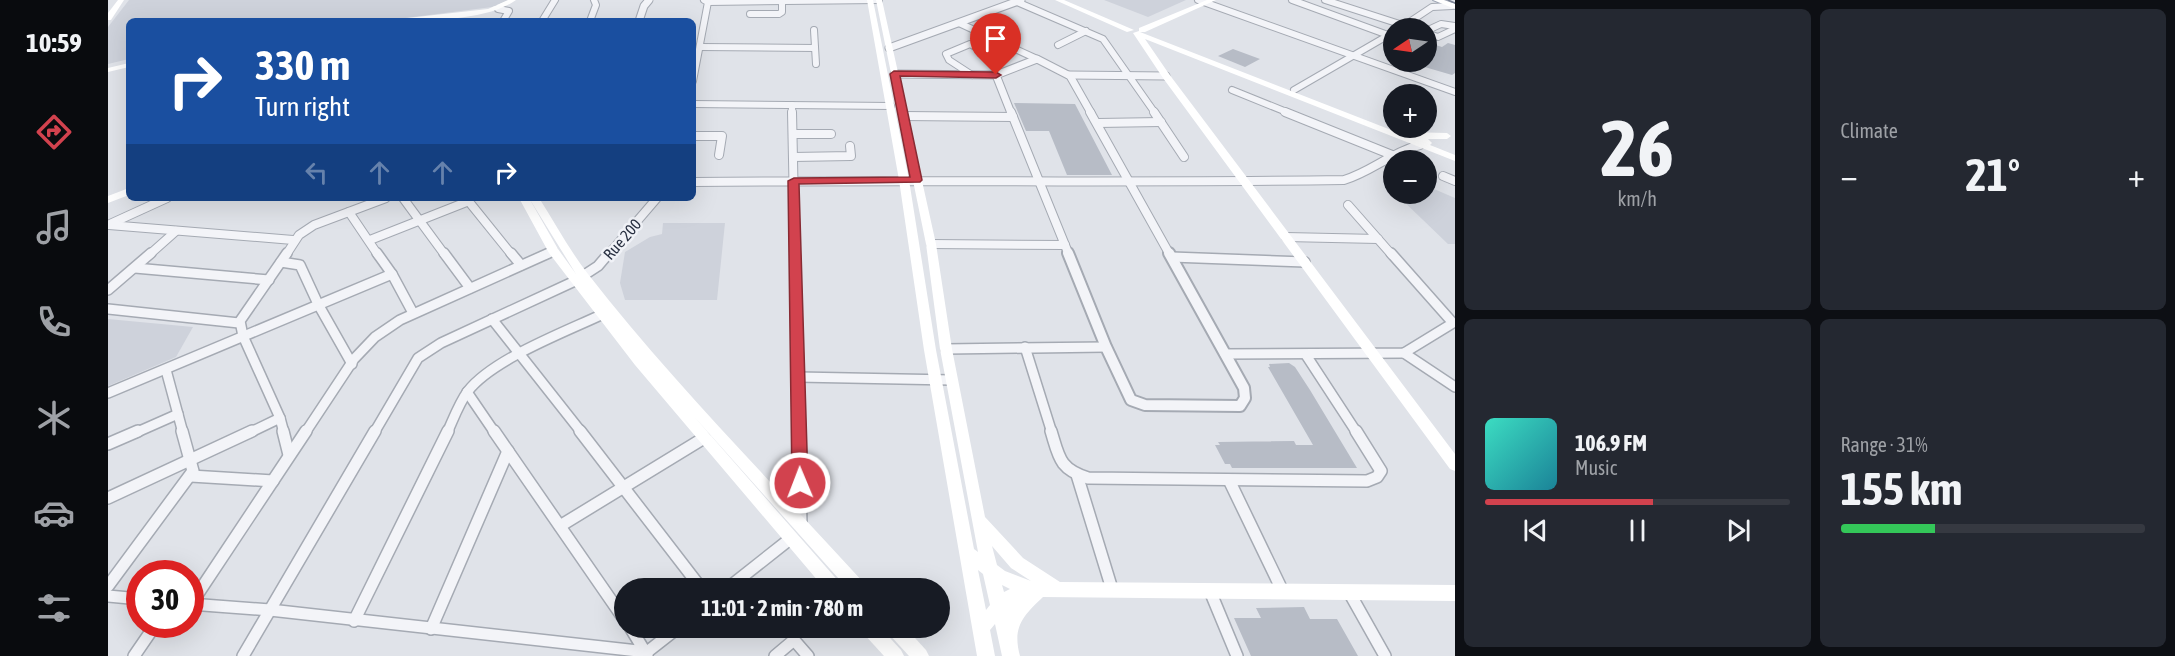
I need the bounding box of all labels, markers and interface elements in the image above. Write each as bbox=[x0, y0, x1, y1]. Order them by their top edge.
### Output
pin bbox=[970, 13, 1021, 75]
north arrow bbox=[1383, 18, 1437, 72]
map controls bbox=[1383, 18, 1437, 204]
icon: arrive bbox=[979, 22, 1012, 55]
text: 10:59 bbox=[26, 27, 82, 58]
text: 330 m bbox=[255, 41, 350, 89]
icon: right bbox=[156, 42, 234, 120]
button: + bbox=[1383, 84, 1437, 138]
text: Turn right bbox=[255, 91, 350, 122]
text: 26 bbox=[1601, 103, 1674, 193]
icon: directions bbox=[33, 111, 75, 153]
text: Climate bbox=[1841, 119, 1898, 142]
text: 21° bbox=[1965, 149, 2020, 201]
button: − bbox=[1383, 150, 1437, 204]
icon: left bbox=[300, 156, 333, 189]
icon: ahead bbox=[363, 156, 396, 189]
icon: ahead bbox=[426, 156, 459, 189]
icon: right bbox=[489, 156, 522, 189]
text: − bbox=[1841, 156, 1858, 194]
text: + bbox=[2128, 156, 2145, 194]
text: km/h bbox=[1617, 187, 1657, 210]
icon: music bbox=[33, 206, 75, 248]
street label: Rue 200 bbox=[600, 215, 644, 263]
icon: phone bbox=[33, 301, 75, 343]
icon: climate bbox=[33, 397, 75, 439]
text: 106.9 FM bbox=[1575, 430, 1647, 456]
text: Range · 31% bbox=[1841, 433, 1928, 456]
position arrow bbox=[768, 451, 832, 515]
text: Music bbox=[1575, 456, 1617, 479]
text: 155 km bbox=[1841, 463, 1962, 515]
icon: car bbox=[33, 492, 75, 534]
icon: previous bbox=[1519, 514, 1552, 547]
icon: pause bbox=[1621, 514, 1654, 547]
icon: next bbox=[1722, 514, 1755, 547]
speed limit sign: 30 bbox=[126, 560, 204, 638]
icon: filters bbox=[33, 587, 75, 629]
text: 11:01 · 2 min · 780 m bbox=[701, 595, 863, 621]

